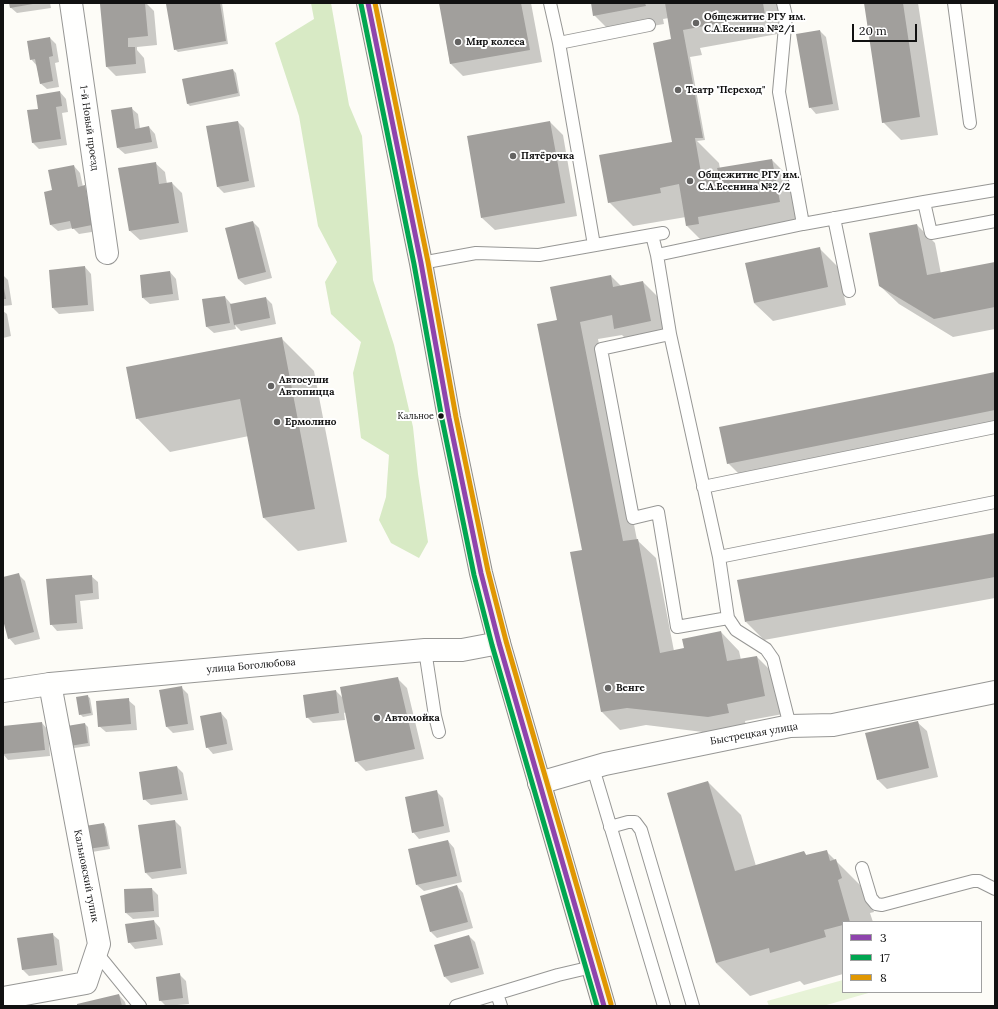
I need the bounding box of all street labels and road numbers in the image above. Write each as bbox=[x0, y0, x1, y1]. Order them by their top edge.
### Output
street label: 1-й Новый проезд bbox=[77, 85, 101, 171]
street label: улица Боголюбова bbox=[206, 656, 296, 676]
street label: Быстрецкая улица bbox=[709, 720, 799, 748]
street label: Кальновский тупик bbox=[71, 829, 101, 923]

